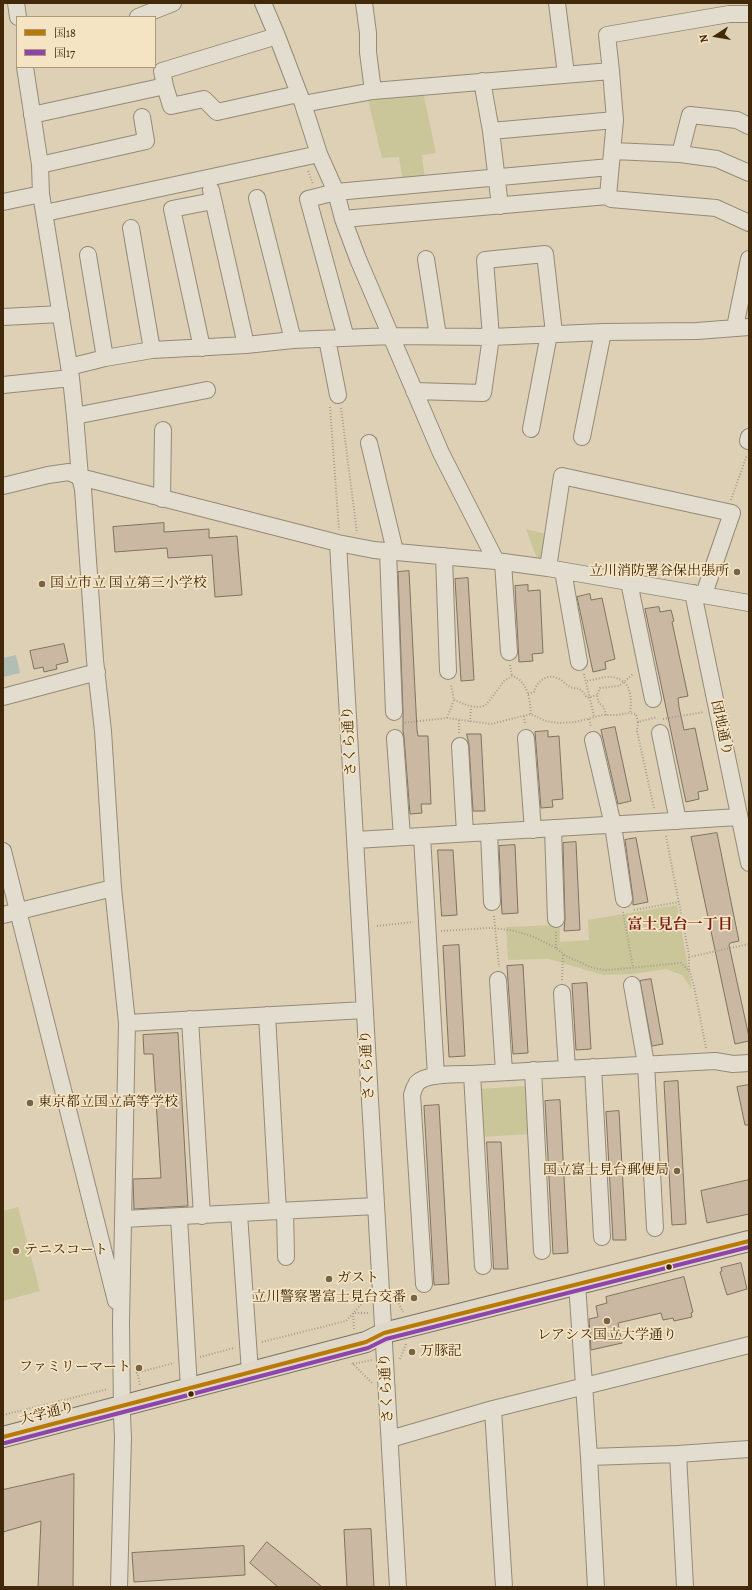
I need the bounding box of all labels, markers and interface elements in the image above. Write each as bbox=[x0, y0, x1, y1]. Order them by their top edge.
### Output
legend bbox=[16, 16, 156, 68]
north arrow bbox=[696, 16, 736, 56]
text: 国18 bbox=[54, 25, 76, 41]
text: N bbox=[696, 33, 712, 44]
text: 国17 bbox=[54, 45, 75, 61]
place label: 立川消防署谷保出張所 bbox=[589, 564, 729, 580]
marker: 立川消防署谷保出張所 bbox=[732, 567, 742, 577]
place label: 国立市立 国立第三小学校 bbox=[50, 576, 207, 592]
marker: 国立市立 国立第三小学校 bbox=[37, 579, 47, 589]
street label: 団地通り bbox=[707, 699, 735, 757]
street label: さくら通り bbox=[340, 706, 360, 776]
district label: 富士見台一丁目 bbox=[628, 916, 732, 934]
street label: さくら通り bbox=[358, 1030, 378, 1100]
place label: 東京都立国立高等学校 bbox=[38, 1095, 178, 1111]
marker: 東京都立国立高等学校 bbox=[25, 1098, 35, 1108]
place label: 国立富士見台郵便局 bbox=[543, 1163, 669, 1179]
marker: 国立富士見台郵便局 bbox=[672, 1166, 682, 1176]
place label: テニスコート bbox=[24, 1243, 108, 1259]
marker: テニスコート bbox=[11, 1246, 21, 1256]
unlabelled marker bbox=[664, 1262, 674, 1272]
place label: ガスト bbox=[337, 1271, 379, 1287]
marker: ガスト bbox=[324, 1274, 334, 1284]
place label: 立川警察署富士見台交番 bbox=[252, 1290, 406, 1306]
marker: 立川警察署富士見台交番 bbox=[409, 1293, 419, 1303]
marker: レアシス国立大学通り bbox=[602, 1316, 612, 1326]
place label: レアシス国立大学通り bbox=[537, 1328, 677, 1344]
place label: 万豚記 bbox=[420, 1344, 462, 1360]
marker: 万豚記 bbox=[407, 1347, 417, 1357]
street label: さくら通り bbox=[377, 1353, 397, 1423]
place label: ファミリーマート bbox=[19, 1360, 131, 1376]
marker: ファミリーマート bbox=[134, 1363, 144, 1373]
unlabelled marker bbox=[186, 1389, 196, 1399]
street label: 大学通り bbox=[18, 1399, 76, 1429]

